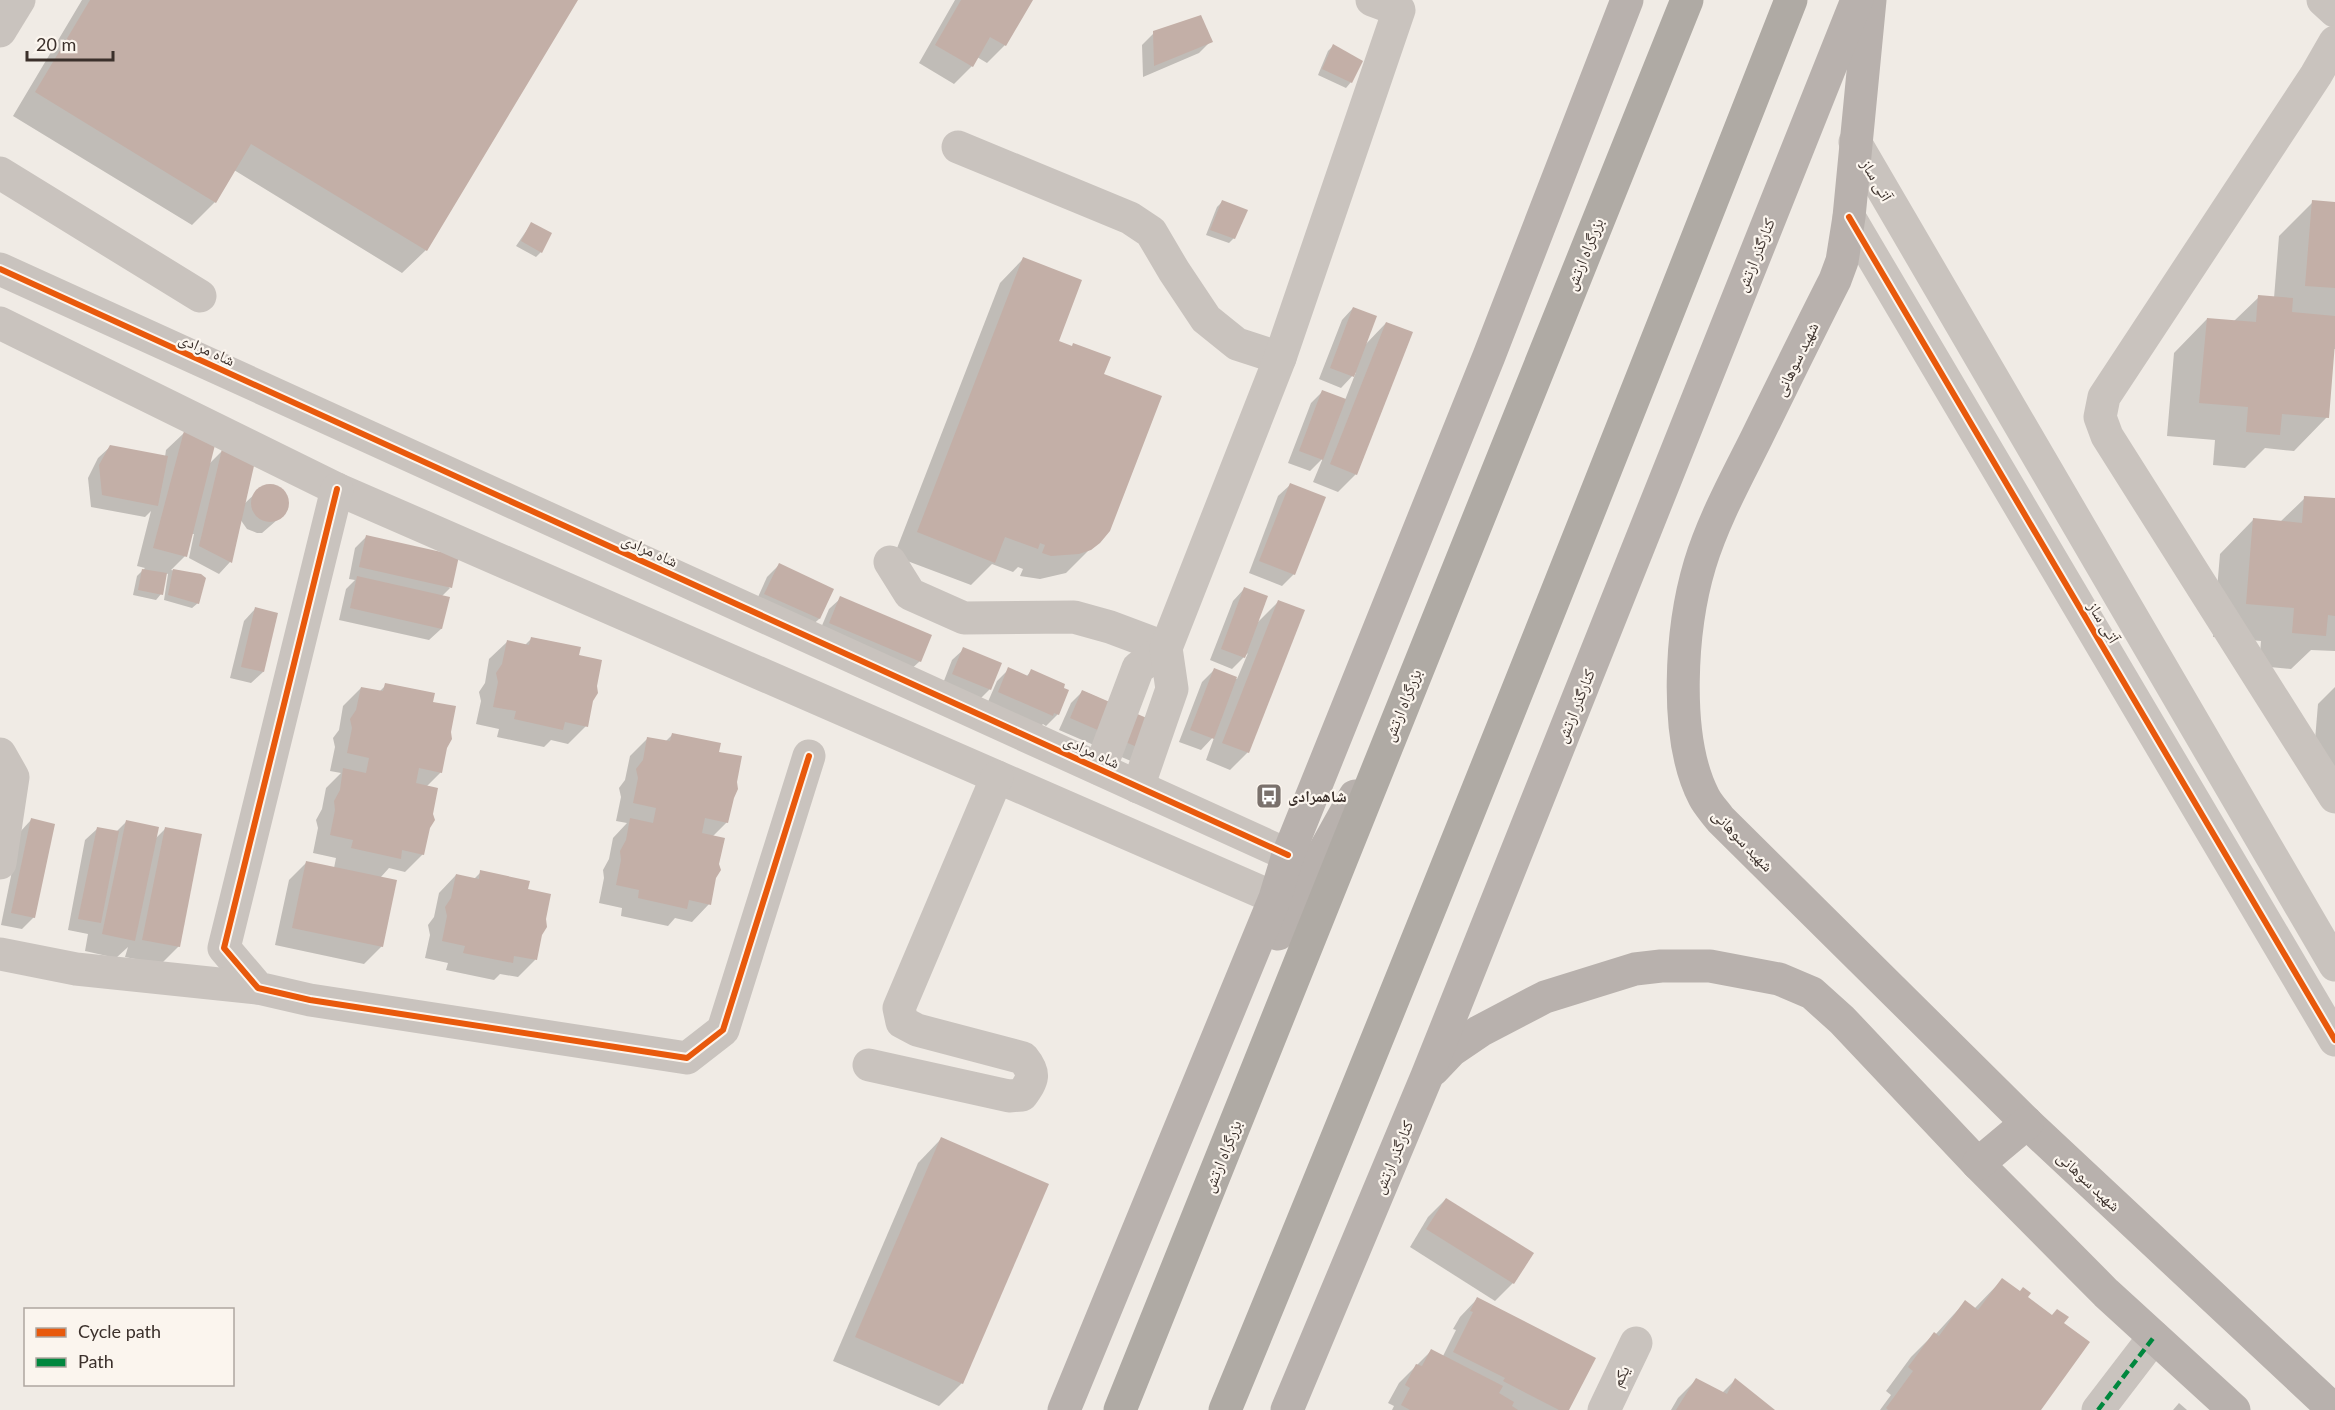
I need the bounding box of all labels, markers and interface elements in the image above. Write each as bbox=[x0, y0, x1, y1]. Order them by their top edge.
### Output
scale bar bbox=[27, 24, 112, 62]
text: 20 m bbox=[36, 33, 76, 55]
street label: آتی ساز bbox=[1856, 155, 1897, 206]
street label: بزرگراه ارتش bbox=[1560, 215, 1608, 294]
street label: کنارگذر ارتش bbox=[1731, 215, 1780, 295]
street label: شهید سوهانی bbox=[1770, 319, 1823, 400]
street label: شاه مرادی bbox=[175, 328, 238, 371]
street label: شاه مرادی bbox=[618, 529, 681, 572]
street label: آتی ساز bbox=[2082, 597, 2125, 648]
street label: بزرگراه ارتش bbox=[1378, 666, 1426, 745]
street label: کنارگذر ارتش bbox=[1551, 666, 1600, 746]
street label: شاه مرادی bbox=[1060, 729, 1123, 773]
bus stop icon: شاهمرادی bbox=[1254, 781, 1284, 811]
place label: شاهمرادی bbox=[1288, 786, 1347, 806]
street label: شهید سوهانی bbox=[1707, 804, 1778, 876]
street label: بزرگراه ارتش bbox=[1198, 1117, 1246, 1196]
street label: کنارگذر ارتش bbox=[1369, 1117, 1418, 1197]
street label: شهید سوهانی bbox=[2052, 1147, 2125, 1216]
legend bbox=[24, 1308, 234, 1386]
text: Cycle path bbox=[78, 1320, 161, 1342]
text: Path bbox=[78, 1350, 114, 1372]
street label: یکم bbox=[1606, 1362, 1635, 1390]

